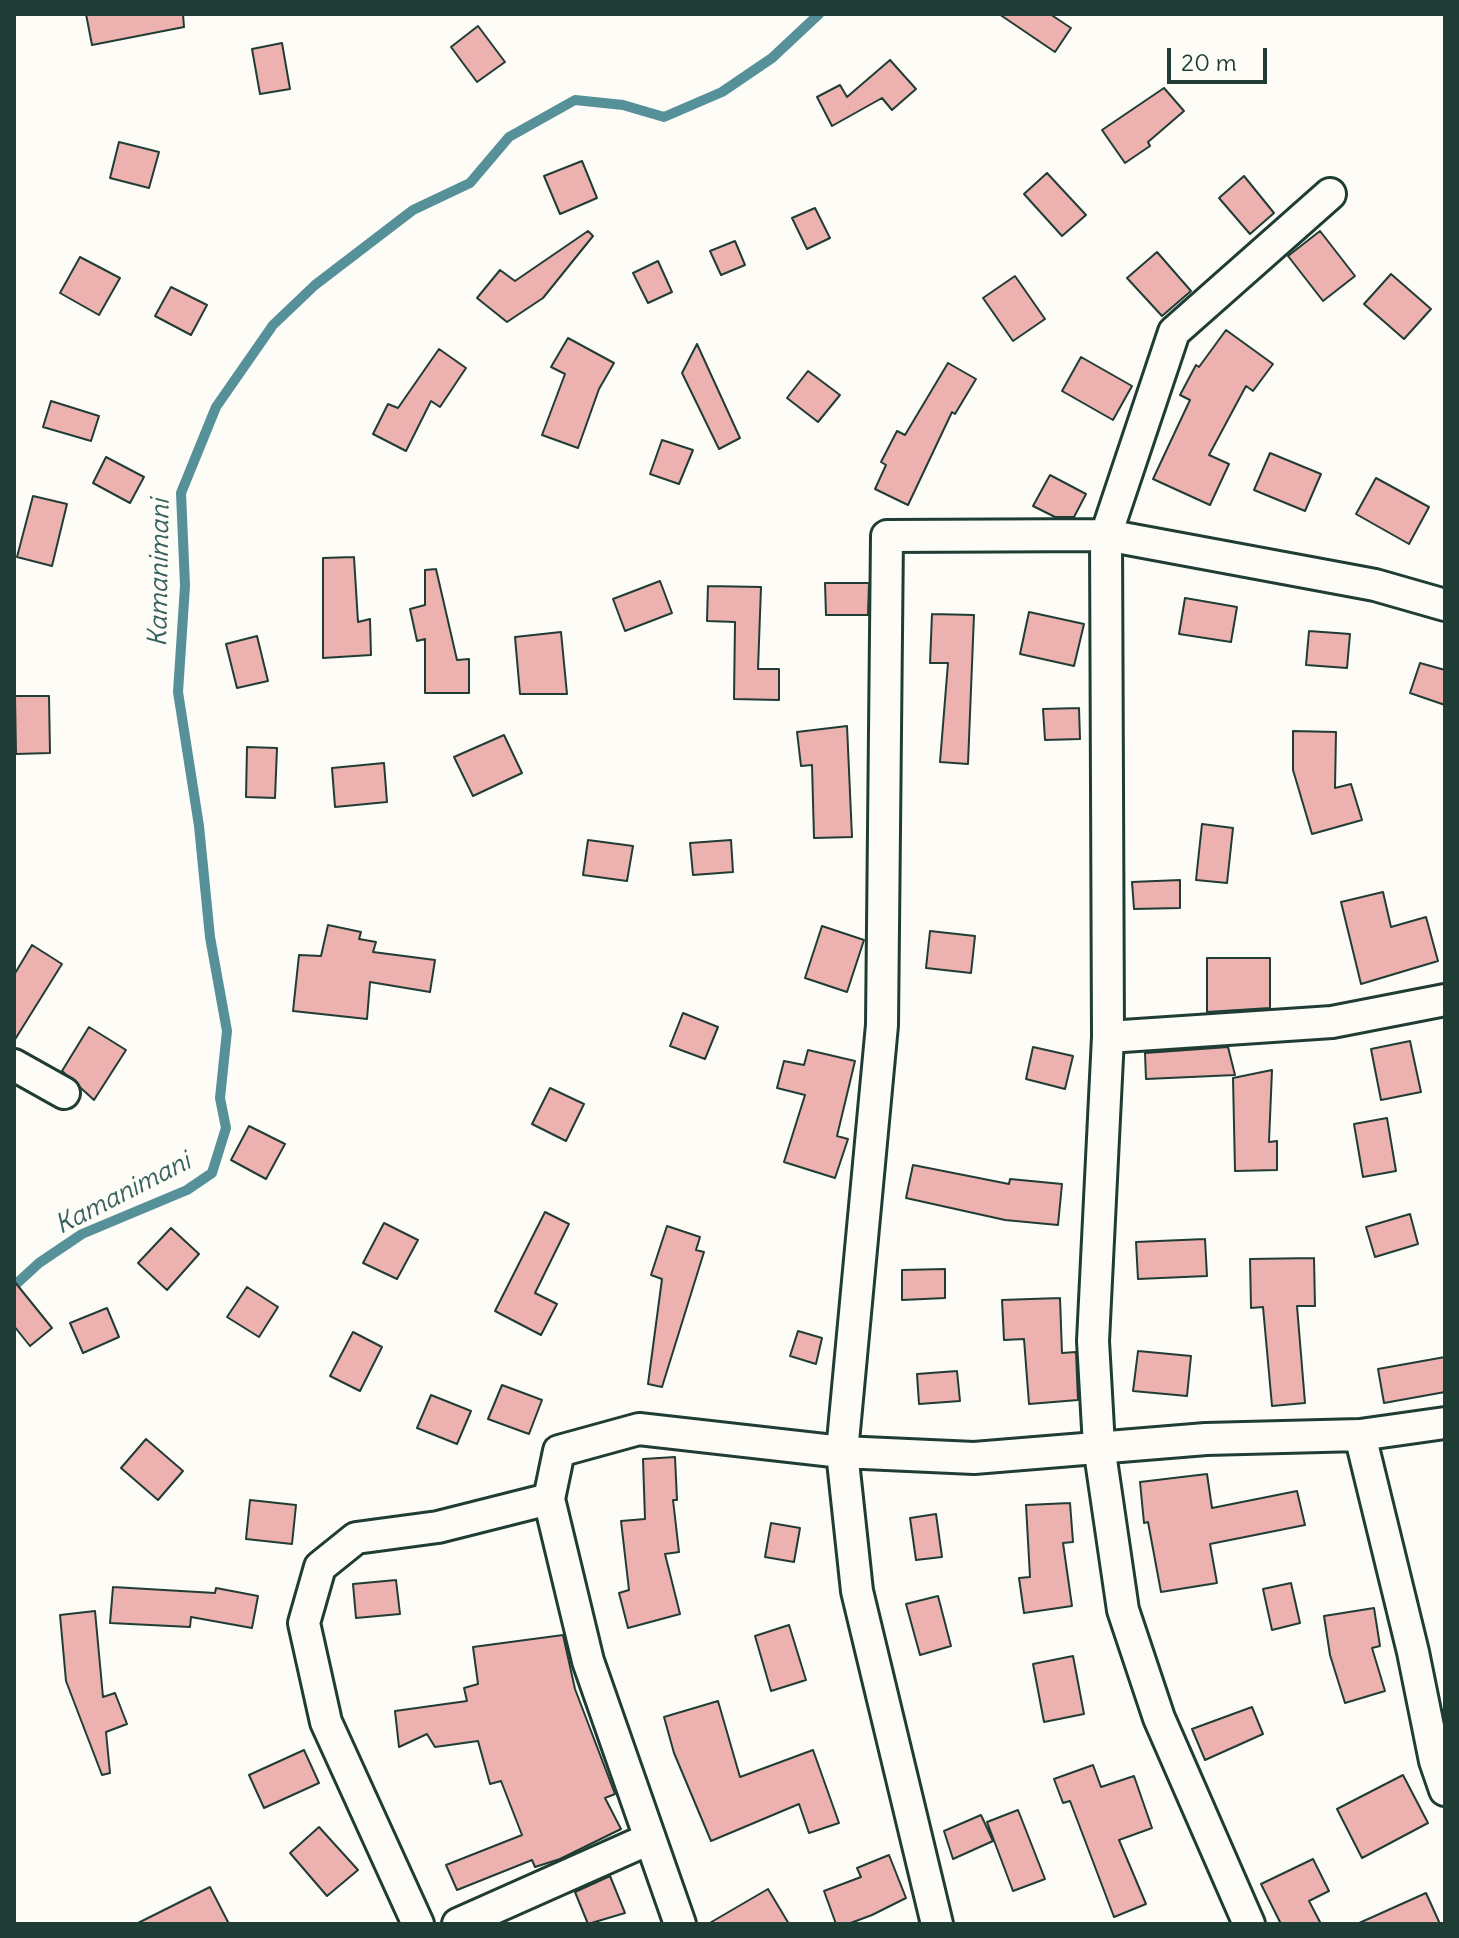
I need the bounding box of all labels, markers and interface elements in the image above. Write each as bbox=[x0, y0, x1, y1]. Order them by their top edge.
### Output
scale bar bbox=[1171, 32, 1271, 82]
text: 20 m bbox=[1181, 47, 1237, 77]
water label: Kamanimani bbox=[143, 499, 177, 647]
water label: Kamanimani bbox=[50, 1147, 196, 1241]

